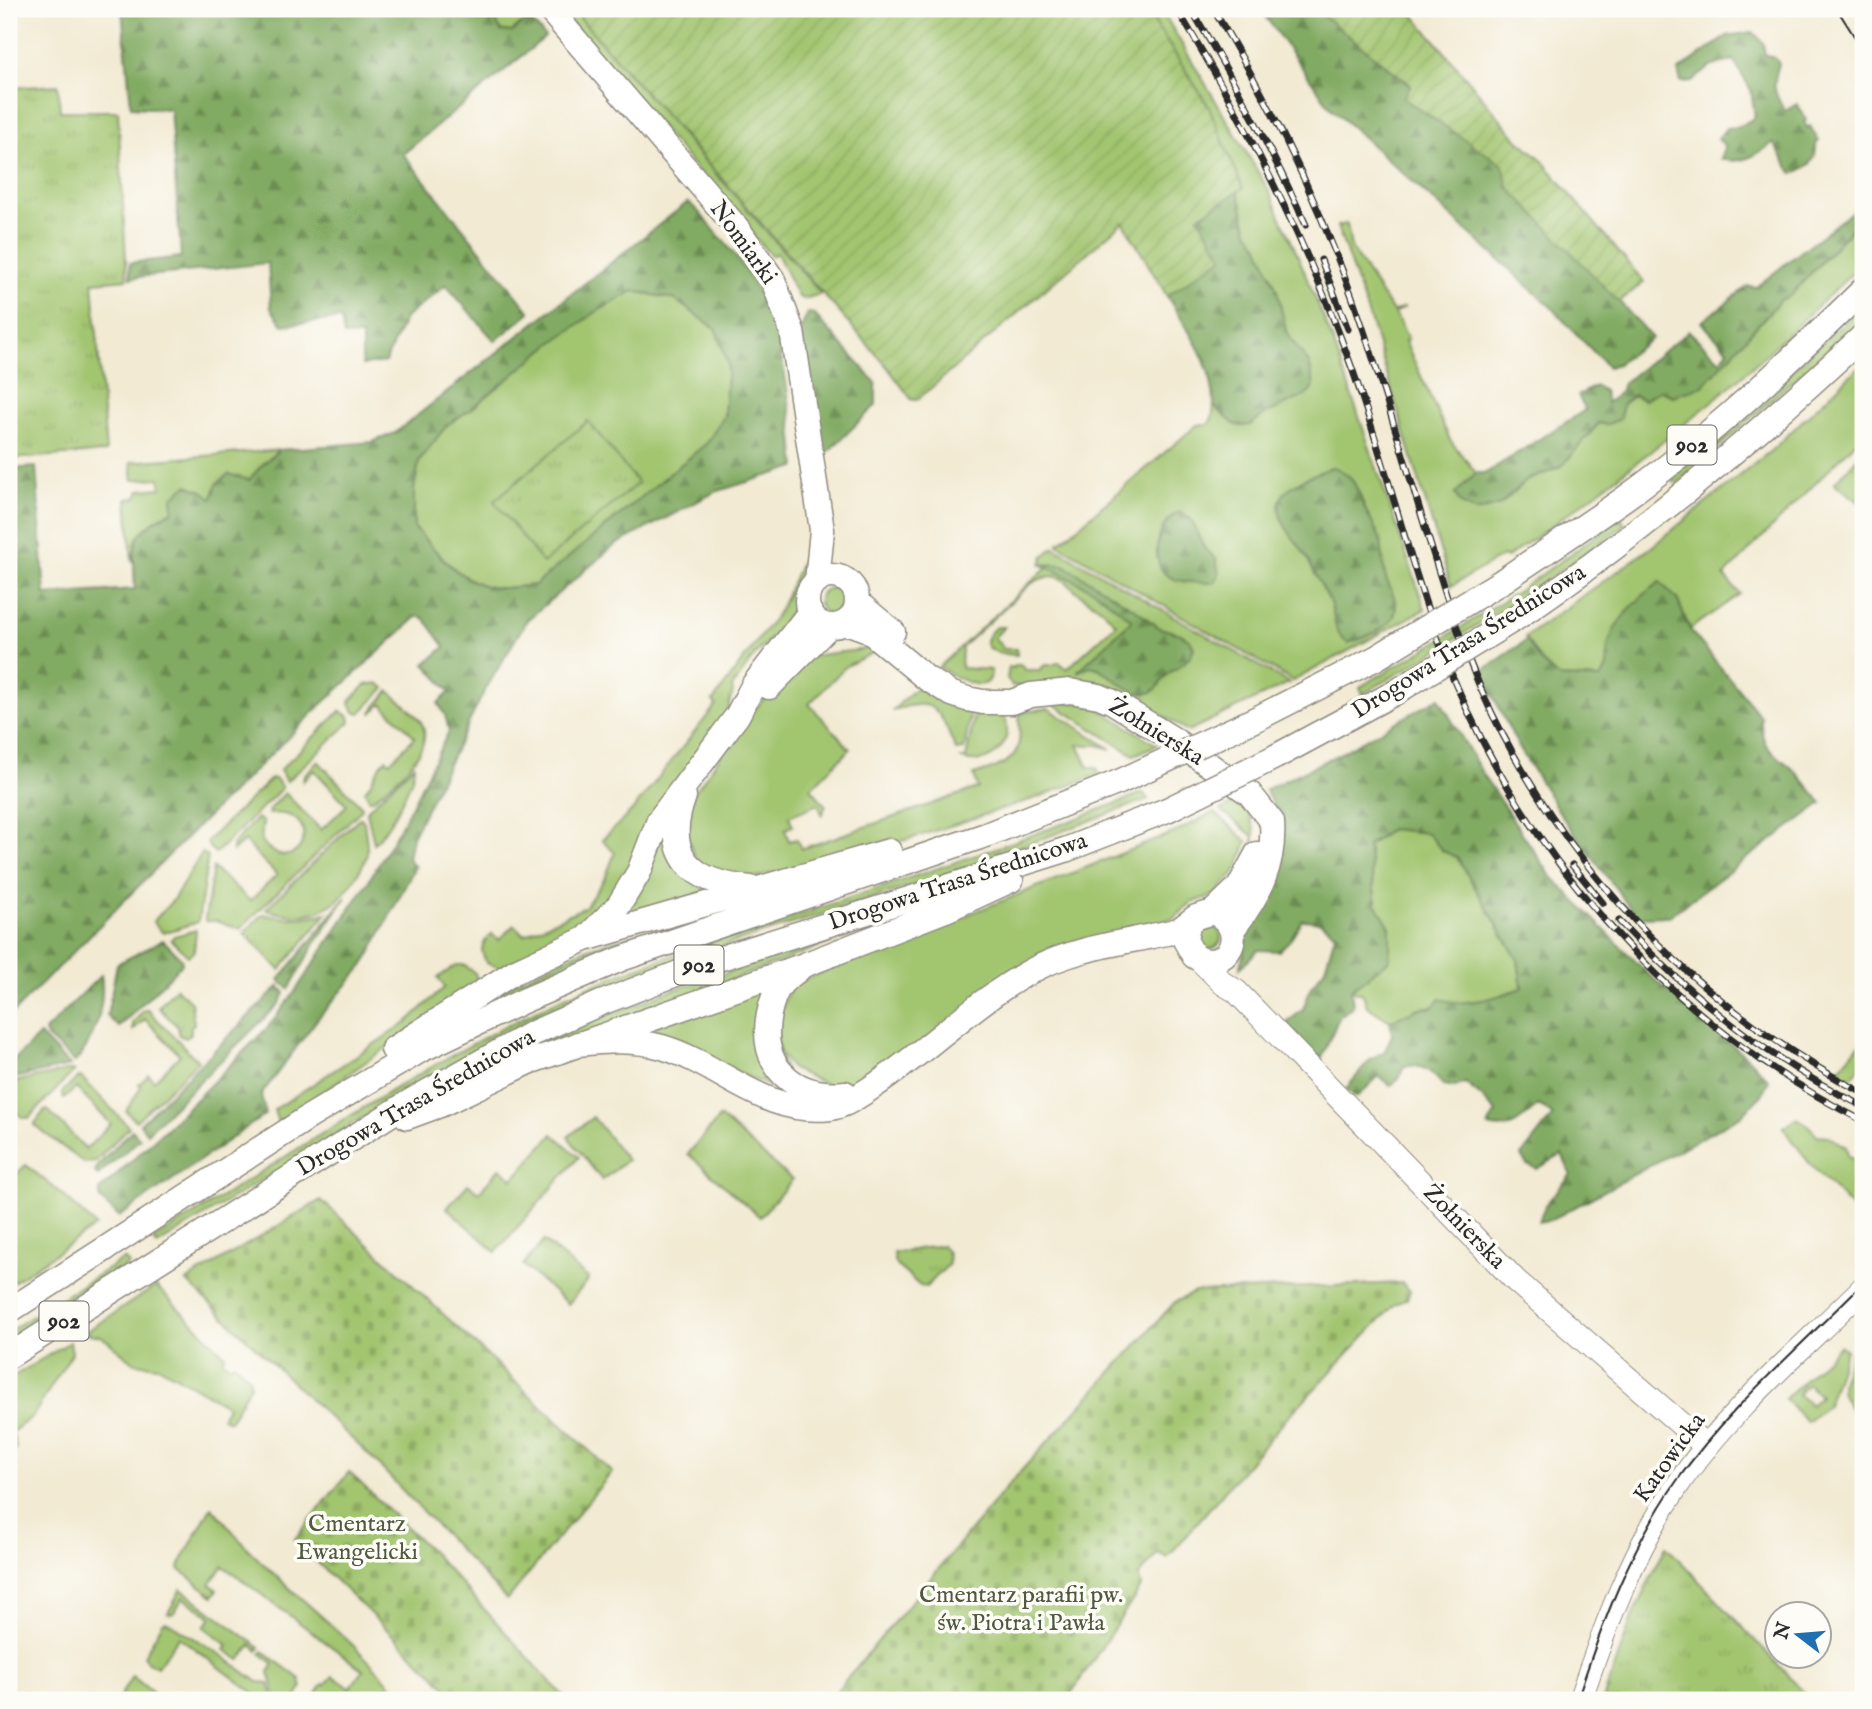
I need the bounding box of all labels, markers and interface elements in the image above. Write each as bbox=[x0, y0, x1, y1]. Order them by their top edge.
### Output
street label: Nomiarki bbox=[702, 195, 784, 291]
road number: 902 bbox=[1668, 426, 1716, 464]
street label: Drogowa Trasa Średnicowa bbox=[1346, 557, 1592, 727]
street label: Żołnierska bbox=[1102, 690, 1210, 774]
street label: Drogowa Trasa Średnicowa bbox=[825, 825, 1092, 938]
road number: 902 bbox=[674, 946, 724, 984]
street label: Drogowa Trasa Średnicowa bbox=[291, 1022, 541, 1184]
street label: Żołnierska bbox=[1416, 1178, 1513, 1277]
road number: 902 bbox=[40, 1302, 88, 1340]
street label: Katowicka bbox=[1627, 1406, 1714, 1509]
park label: Cmentarz Ewangelicki bbox=[296, 1509, 418, 1568]
park label: Cmentarz parafii pw. św. Piotra i Pawła bbox=[919, 1580, 1123, 1639]
north arrow bbox=[1764, 1600, 1834, 1670]
text: N bbox=[1770, 1619, 1798, 1643]

